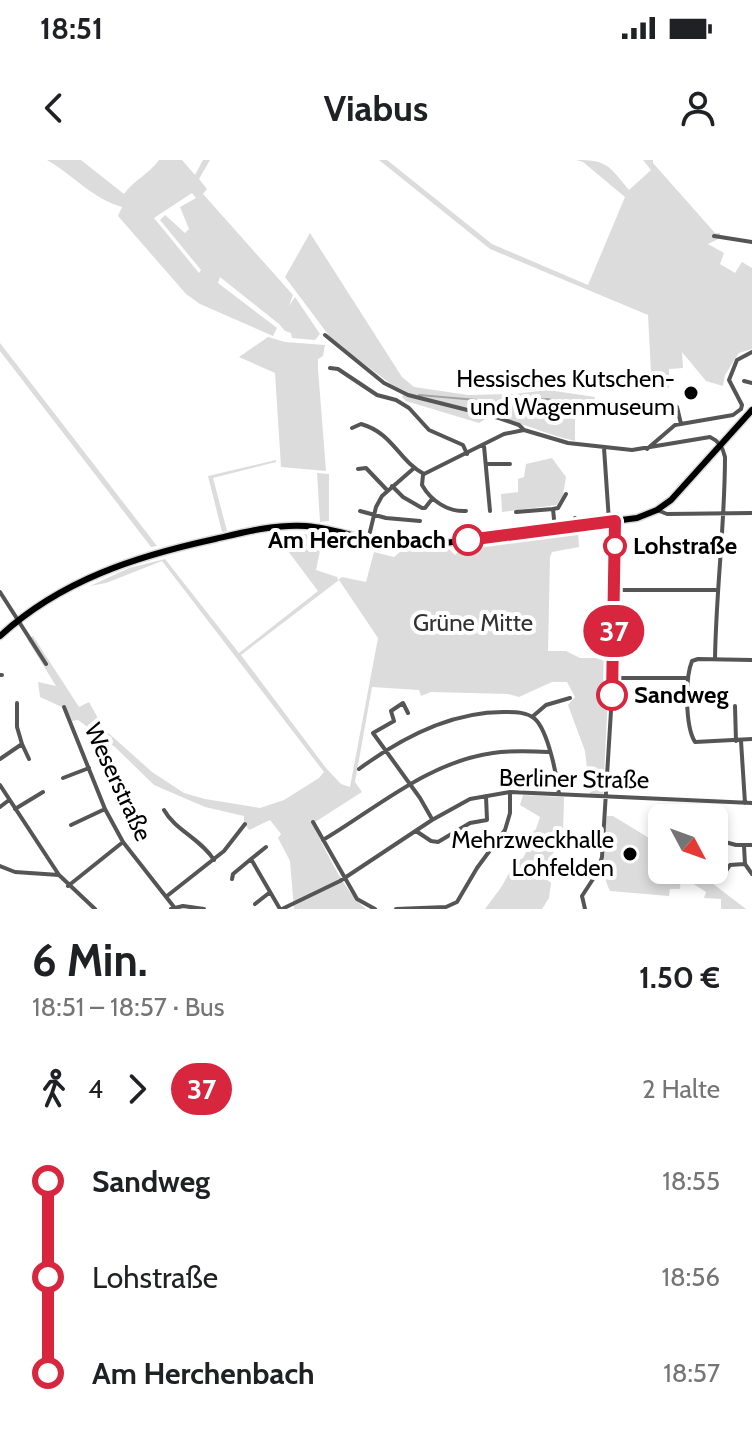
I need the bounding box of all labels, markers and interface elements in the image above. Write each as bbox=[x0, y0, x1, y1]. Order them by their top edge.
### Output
text: 18:51 bbox=[40, 10, 103, 47]
icon: back bbox=[32, 86, 76, 130]
text: Viabus bbox=[324, 86, 428, 130]
icon: person bbox=[676, 86, 720, 130]
place label: Hessisches Kutschen- und Wagenmuseum bbox=[456, 364, 675, 421]
marker: Hessisches Kutschen- und Wagenmuseum bbox=[682, 384, 700, 402]
place label: Am Herchenbach bbox=[268, 525, 446, 554]
marker: Am Herchenbach bbox=[453, 525, 483, 555]
place label: Lohstraße bbox=[633, 531, 737, 560]
marker: Lohstraße bbox=[604, 535, 626, 557]
line badge: 37 bbox=[578, 605, 650, 657]
park label: Grüne Mitte bbox=[413, 608, 533, 637]
text: 37 bbox=[599, 614, 629, 648]
marker: Sandweg bbox=[597, 680, 627, 710]
place label: Sandweg bbox=[634, 680, 729, 709]
street label: Weserstraße bbox=[79, 718, 158, 845]
street label: Berliner Straße bbox=[499, 763, 649, 794]
north arrow bbox=[648, 804, 728, 884]
map controls bbox=[648, 804, 728, 884]
place label: Mehrzweckhalle Lohfelden bbox=[451, 825, 614, 882]
marker: Mehrzweckhalle Lohfelden bbox=[621, 845, 639, 863]
text: 6 Min. bbox=[32, 934, 147, 987]
text: 1.50 € bbox=[639, 959, 720, 996]
text: 18:51 – 18:57 · Bus bbox=[32, 991, 224, 1023]
icon: walk bbox=[32, 1067, 76, 1111]
icon: forward bbox=[115, 1067, 159, 1111]
text: 37 bbox=[187, 1072, 216, 1106]
text: 4 bbox=[88, 1073, 103, 1105]
text: 2 Halte bbox=[642, 1073, 720, 1105]
text: Sandweg bbox=[92, 1163, 210, 1200]
text: 18:55 bbox=[662, 1165, 720, 1197]
text: Lohstraße bbox=[92, 1259, 218, 1296]
text: 18:56 bbox=[662, 1261, 720, 1293]
text: Am Herchenbach bbox=[92, 1355, 315, 1392]
text: 18:57 bbox=[663, 1357, 720, 1389]

